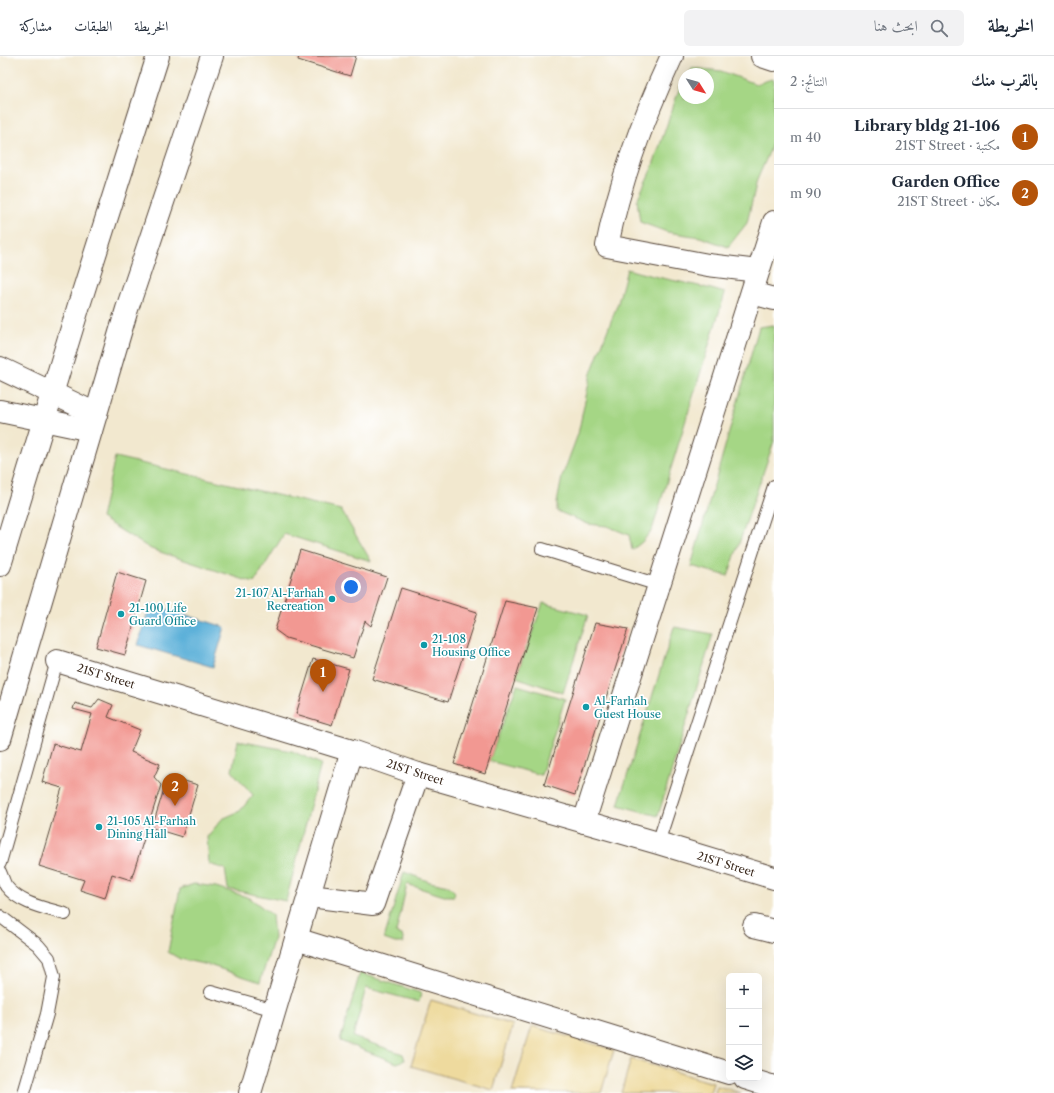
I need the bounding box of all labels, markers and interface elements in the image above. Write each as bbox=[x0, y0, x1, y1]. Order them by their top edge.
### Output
search box bbox=[684, 10, 964, 46]
text: الخريطة bbox=[988, 14, 1034, 37]
text: ابحث هنا bbox=[874, 16, 918, 35]
text: مشاركة bbox=[20, 17, 52, 35]
text: الطبقات bbox=[74, 17, 112, 35]
text: الخريطة bbox=[134, 17, 168, 35]
icon: search bbox=[928, 17, 950, 39]
north arrow bbox=[678, 68, 714, 104]
text: بالقرب منك bbox=[971, 70, 1038, 90]
text: النتائج: 2 bbox=[790, 73, 827, 89]
text: 21-106 Library bldg bbox=[854, 116, 1000, 135]
text: 40 m bbox=[790, 129, 821, 145]
text: 1 bbox=[1022, 129, 1028, 145]
text: مكتبة · 21ST Street bbox=[895, 137, 1000, 153]
text: Garden Office bbox=[892, 172, 1000, 191]
text: 90 m bbox=[790, 185, 821, 201]
text: 2 bbox=[1021, 185, 1029, 201]
text: مكان · 21ST Street bbox=[897, 193, 1000, 209]
your location bbox=[341, 577, 361, 597]
place label: 21-107 Al-Farhah Recreation bbox=[236, 586, 324, 613]
marker: 21-107 Al-Farhah Recreation bbox=[327, 594, 337, 604]
place label: 21-100 Life Guard Office bbox=[129, 601, 196, 628]
marker: 21-100 Life Guard Office bbox=[116, 609, 126, 619]
place label: 21-108 Housing Office bbox=[432, 632, 510, 659]
marker: 21-108 Housing Office bbox=[419, 640, 429, 650]
pin: 1 bbox=[310, 659, 336, 692]
street label: 21ST Street bbox=[75, 661, 137, 691]
place label: Al-Farhah Guest House bbox=[593, 694, 661, 721]
marker: Al-Farhah Guest House bbox=[581, 702, 591, 712]
street label: 21ST Street bbox=[384, 756, 446, 788]
pin: 2 bbox=[162, 773, 188, 806]
place label: 21-105 Al-Farhah Dining Hall bbox=[107, 814, 196, 841]
marker: 21-105 Al-Farhah Dining Hall bbox=[94, 822, 104, 832]
street label: 21ST Street bbox=[695, 849, 757, 879]
map controls bbox=[726, 973, 762, 1081]
button: + bbox=[726, 973, 762, 1009]
button: − bbox=[726, 1009, 762, 1045]
button: layers bbox=[726, 1045, 762, 1081]

